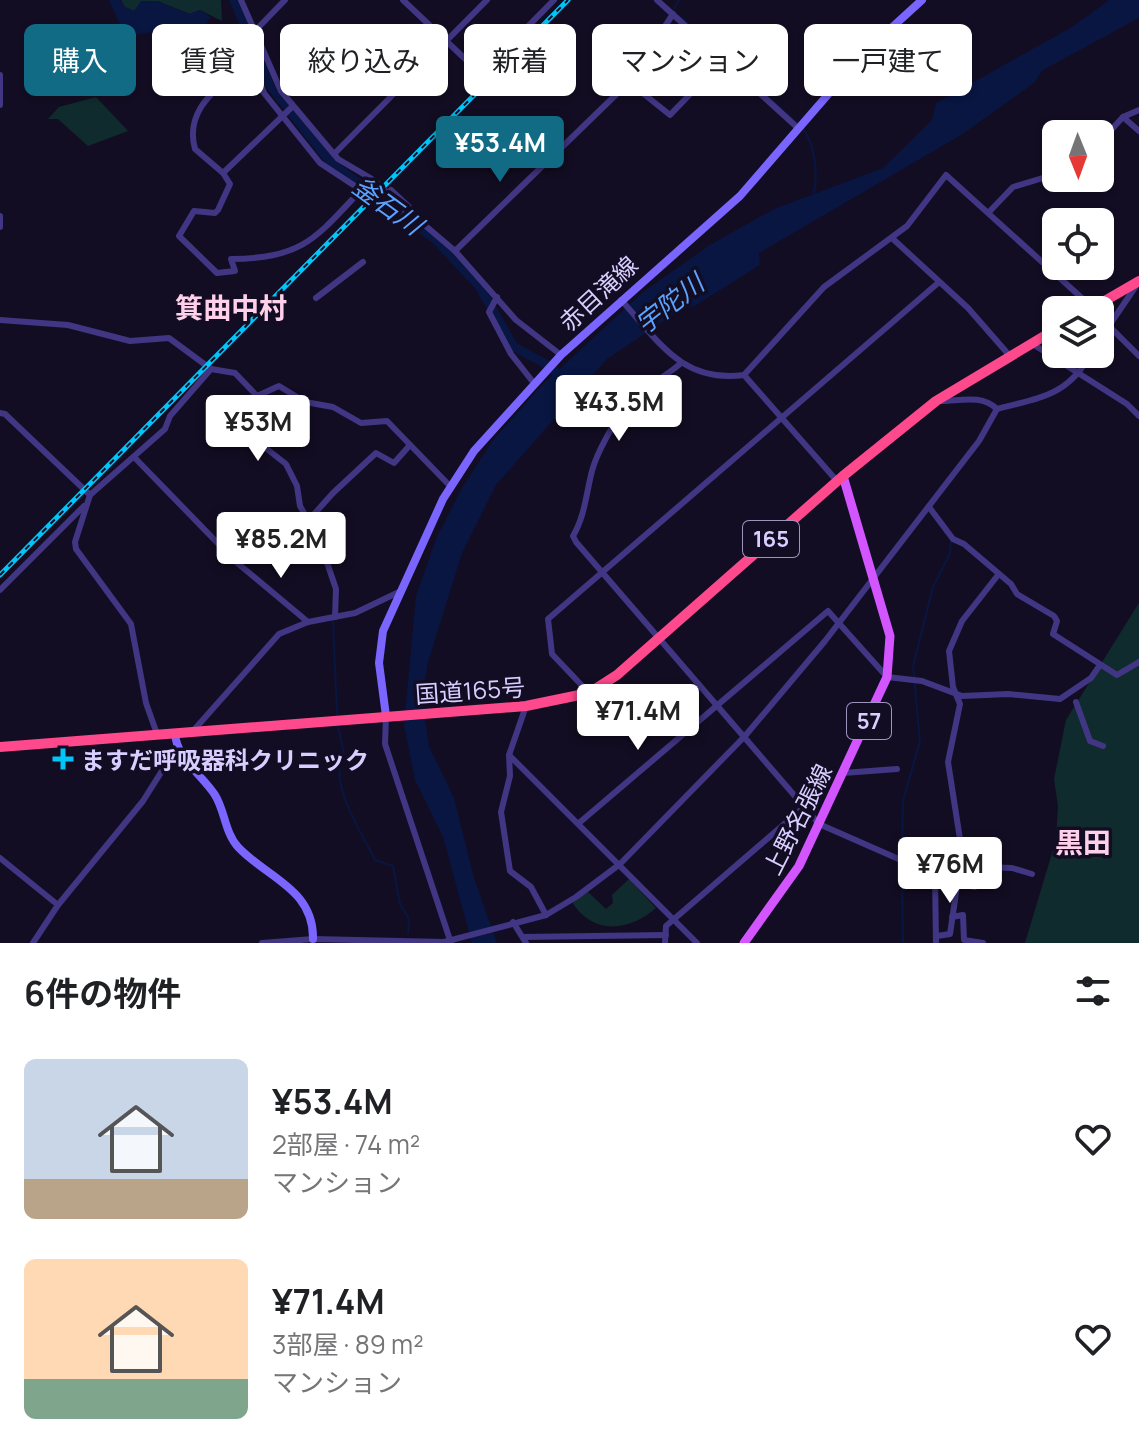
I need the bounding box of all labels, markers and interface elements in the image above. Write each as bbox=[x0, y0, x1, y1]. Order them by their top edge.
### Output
chip: 購入 bbox=[24, 24, 136, 96]
chip: 賃貸 bbox=[152, 24, 264, 96]
chip: 絞り込み bbox=[280, 24, 448, 96]
chip: 新着 bbox=[464, 24, 576, 96]
chip: マンション bbox=[592, 24, 788, 96]
chip: 一戸建て bbox=[804, 24, 972, 96]
pin: ¥53.4M bbox=[435, 116, 565, 184]
north arrow bbox=[1042, 120, 1114, 192]
map controls bbox=[1042, 120, 1114, 368]
text: ¥53.4M bbox=[454, 124, 546, 160]
water label: 釜石川 bbox=[346, 168, 433, 244]
button: locate bbox=[1042, 208, 1114, 280]
street label: 赤目滝線 bbox=[552, 248, 644, 338]
water label: 宇陀川 bbox=[627, 263, 713, 341]
district label: 箕曲中村 bbox=[175, 288, 287, 326]
button: layers bbox=[1042, 296, 1114, 368]
pin: ¥43.5M bbox=[554, 375, 684, 443]
text: ¥43.5M bbox=[574, 383, 664, 419]
pin: ¥53M bbox=[211, 395, 305, 463]
text: ¥53M bbox=[224, 403, 292, 439]
pin: ¥85.2M bbox=[216, 512, 346, 580]
text: ¥85.2M bbox=[235, 520, 327, 556]
road number: 165 bbox=[743, 521, 799, 557]
street label: 国道165号 bbox=[414, 670, 526, 710]
pin: ¥71.4M bbox=[573, 684, 703, 752]
text: ¥71.4M bbox=[595, 692, 681, 728]
road number: 57 bbox=[847, 703, 891, 739]
place label: ますだ呼吸器科クリニック bbox=[81, 743, 369, 776]
marker: ますだ呼吸器科クリニック bbox=[52, 748, 74, 770]
street label: 上野名張線 bbox=[755, 758, 839, 880]
district label: 黒田 bbox=[1055, 823, 1111, 861]
pin: ¥76M bbox=[903, 837, 997, 905]
text: ¥76M bbox=[916, 845, 984, 881]
icon: filters bbox=[1071, 969, 1115, 1013]
text: 6件の物件 bbox=[24, 970, 181, 1016]
text: ¥53.4M bbox=[272, 1078, 393, 1124]
icon: home bbox=[88, 1091, 184, 1187]
icon: heart bbox=[1071, 1117, 1115, 1161]
text: 2部屋 · 74 m² bbox=[272, 1126, 420, 1162]
text: マンション bbox=[272, 1164, 402, 1200]
text: ¥71.4M bbox=[272, 1278, 385, 1324]
icon: home bbox=[88, 1291, 184, 1387]
icon: heart bbox=[1071, 1317, 1115, 1361]
text: 3部屋 · 89 m² bbox=[272, 1326, 424, 1362]
text: マンション bbox=[272, 1364, 402, 1400]

